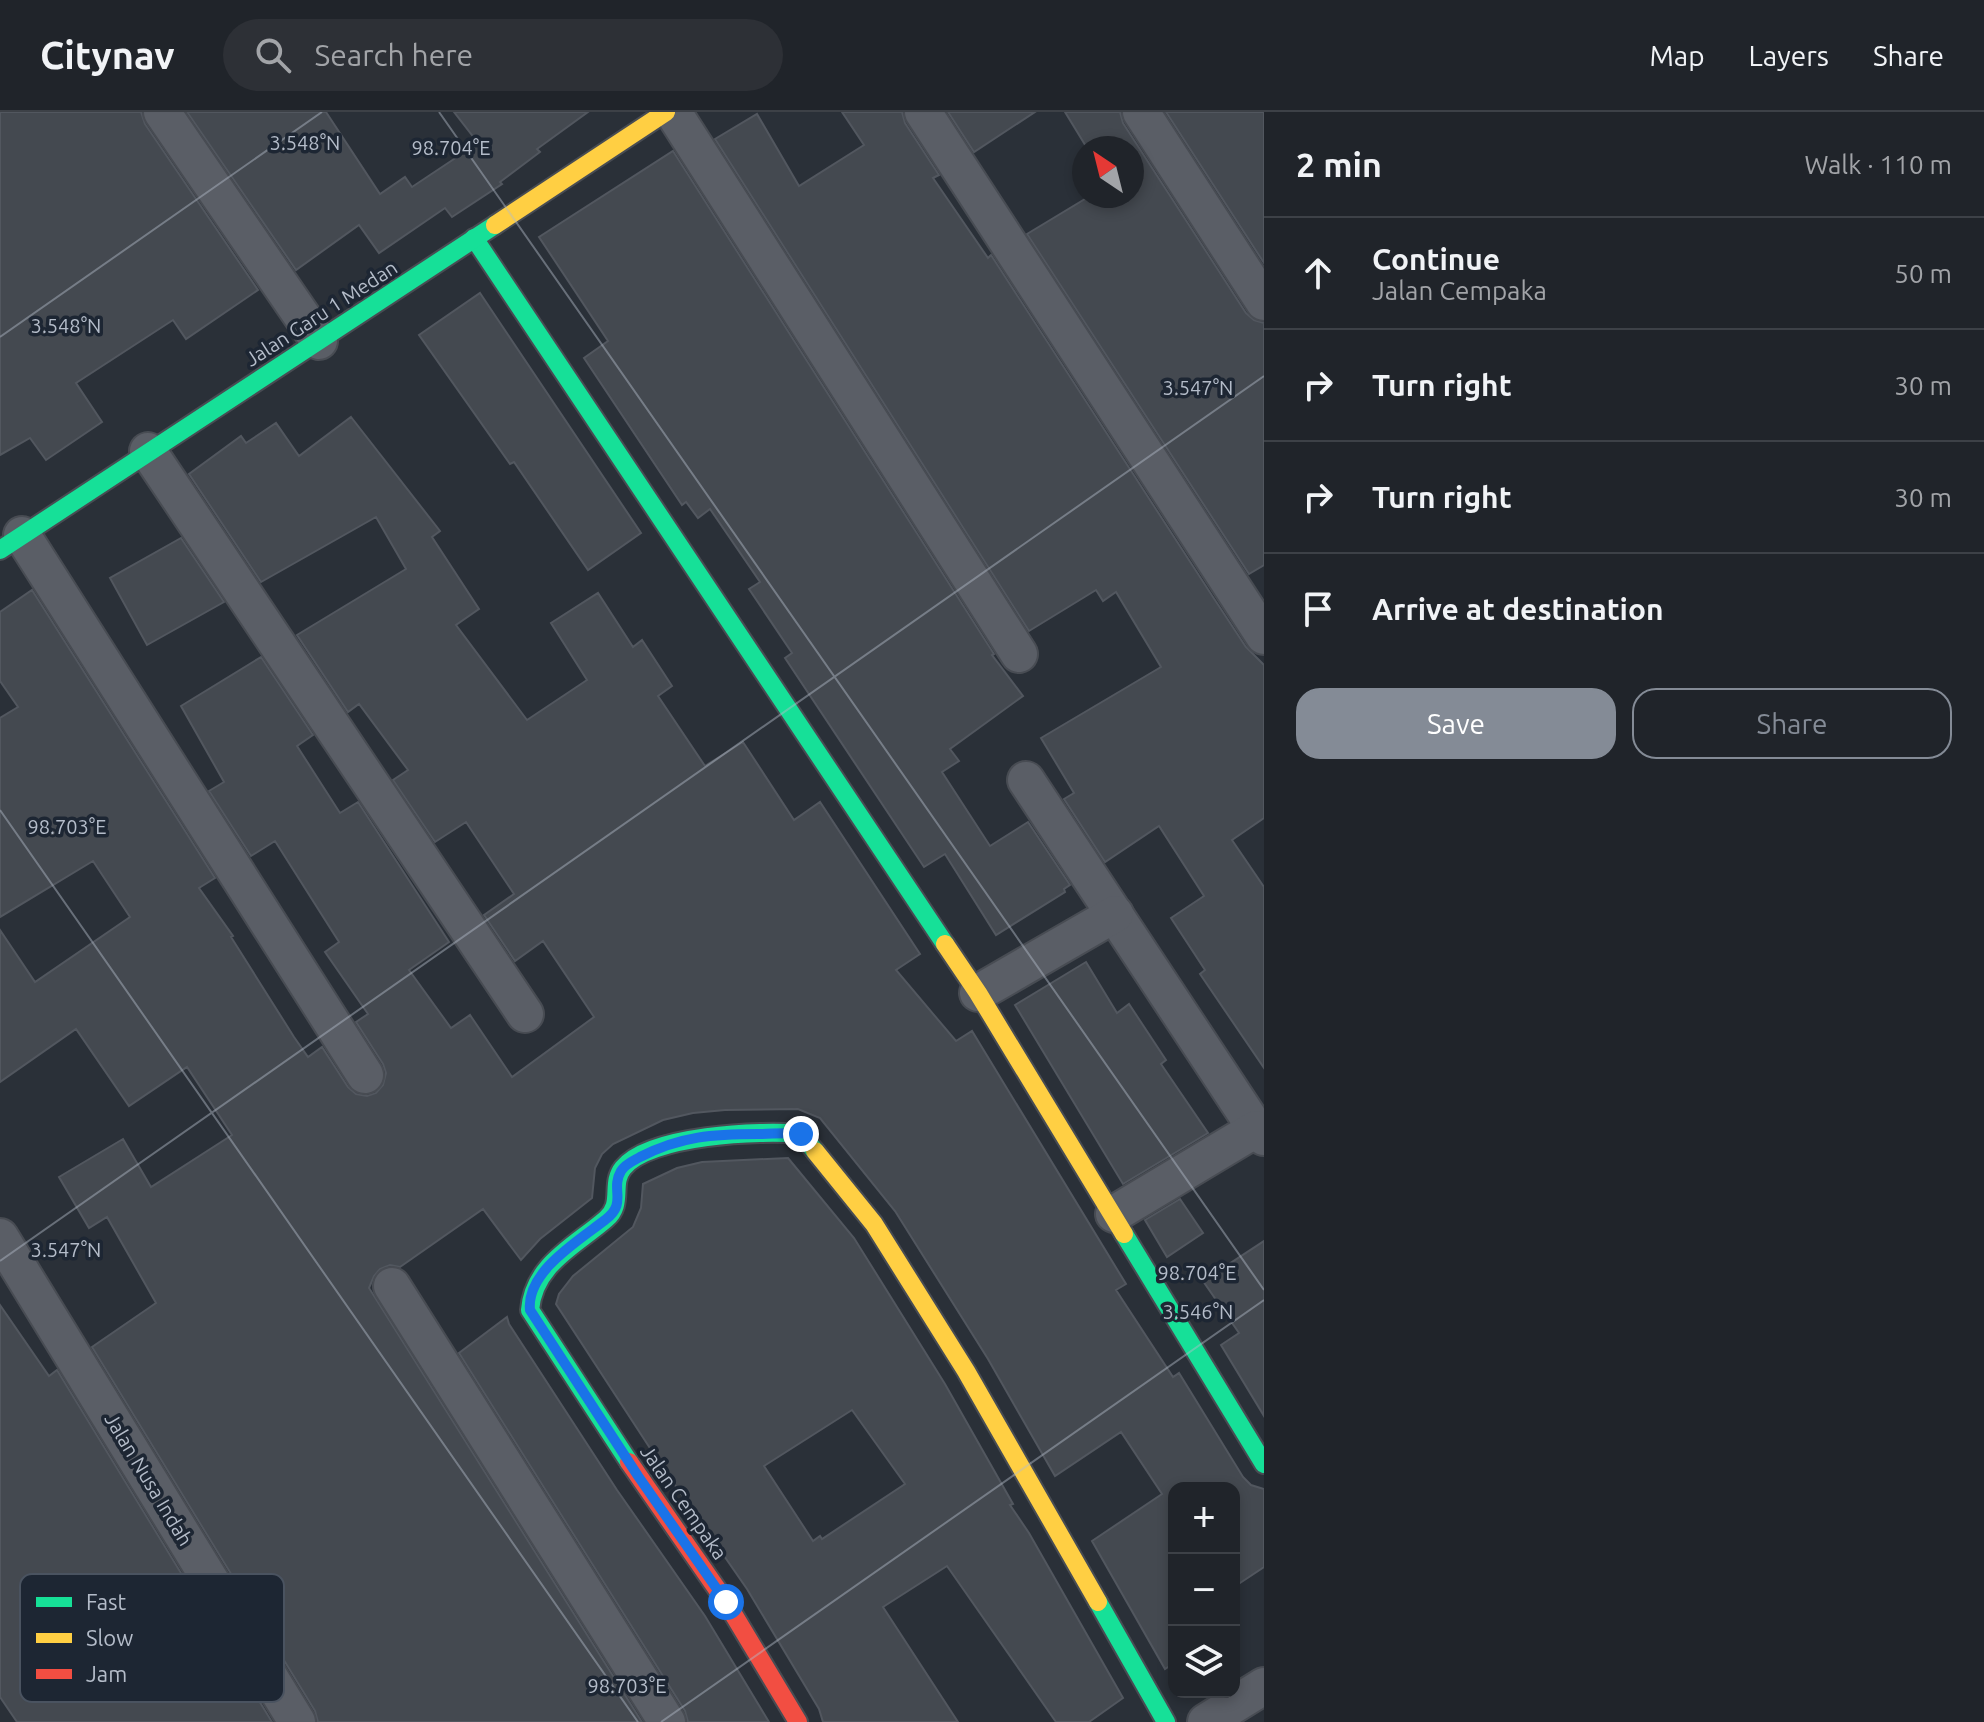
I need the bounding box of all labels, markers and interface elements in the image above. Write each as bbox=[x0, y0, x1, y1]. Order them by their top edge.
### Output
search box bbox=[223, 19, 783, 91]
icon: search bbox=[251, 33, 295, 77]
text: Citynav bbox=[40, 34, 175, 76]
text: Search here bbox=[315, 38, 473, 72]
text: Map bbox=[1649, 40, 1705, 71]
text: Layers bbox=[1749, 40, 1829, 71]
text: Share bbox=[1873, 40, 1944, 71]
text: 3.548°N bbox=[270, 131, 340, 154]
text: 98.704°E bbox=[412, 136, 491, 159]
north arrow bbox=[1072, 136, 1144, 208]
text: 2 min bbox=[1296, 145, 1382, 183]
text: Walk · 110 m bbox=[1804, 150, 1952, 179]
text: Continue bbox=[1372, 242, 1500, 276]
icon: ahead bbox=[1296, 251, 1340, 295]
street label: Jalan Garu 1 Medan bbox=[241, 255, 401, 371]
text: 50 m bbox=[1894, 259, 1952, 288]
text: Jalan Cempaka bbox=[1372, 276, 1547, 305]
text: 3.548°N bbox=[31, 314, 101, 337]
icon: right bbox=[1296, 363, 1340, 407]
text: Turn right bbox=[1372, 368, 1512, 402]
text: 30 m bbox=[1894, 371, 1952, 400]
text: 3.547°N bbox=[1163, 376, 1233, 399]
icon: right bbox=[1296, 475, 1340, 519]
text: Turn right bbox=[1372, 480, 1512, 514]
text: 30 m bbox=[1894, 483, 1952, 512]
icon: arrive bbox=[1296, 587, 1340, 631]
text: Arrive at destination bbox=[1372, 592, 1664, 626]
button: Save bbox=[1296, 688, 1616, 759]
button: Share bbox=[1632, 688, 1952, 759]
text: 98.703°E bbox=[28, 815, 107, 838]
route end bbox=[783, 1116, 819, 1152]
text: 3.547°N bbox=[31, 1238, 101, 1261]
text: 98.704°E bbox=[1158, 1261, 1237, 1284]
text: 3.546°N bbox=[1163, 1300, 1233, 1323]
street label: Jalan Nusa Indah bbox=[100, 1408, 198, 1550]
street label: Jalan Cempaka bbox=[636, 1440, 732, 1564]
map controls bbox=[1168, 1482, 1240, 1698]
button: + bbox=[1168, 1482, 1240, 1554]
button: − bbox=[1168, 1554, 1240, 1626]
legend bbox=[20, 1574, 284, 1702]
route start bbox=[708, 1584, 744, 1620]
text: Fast bbox=[86, 1589, 127, 1614]
text: Slow bbox=[86, 1625, 133, 1650]
button: layers bbox=[1168, 1626, 1240, 1698]
text: Jam bbox=[86, 1661, 127, 1686]
text: 98.703°E bbox=[588, 1674, 667, 1697]

